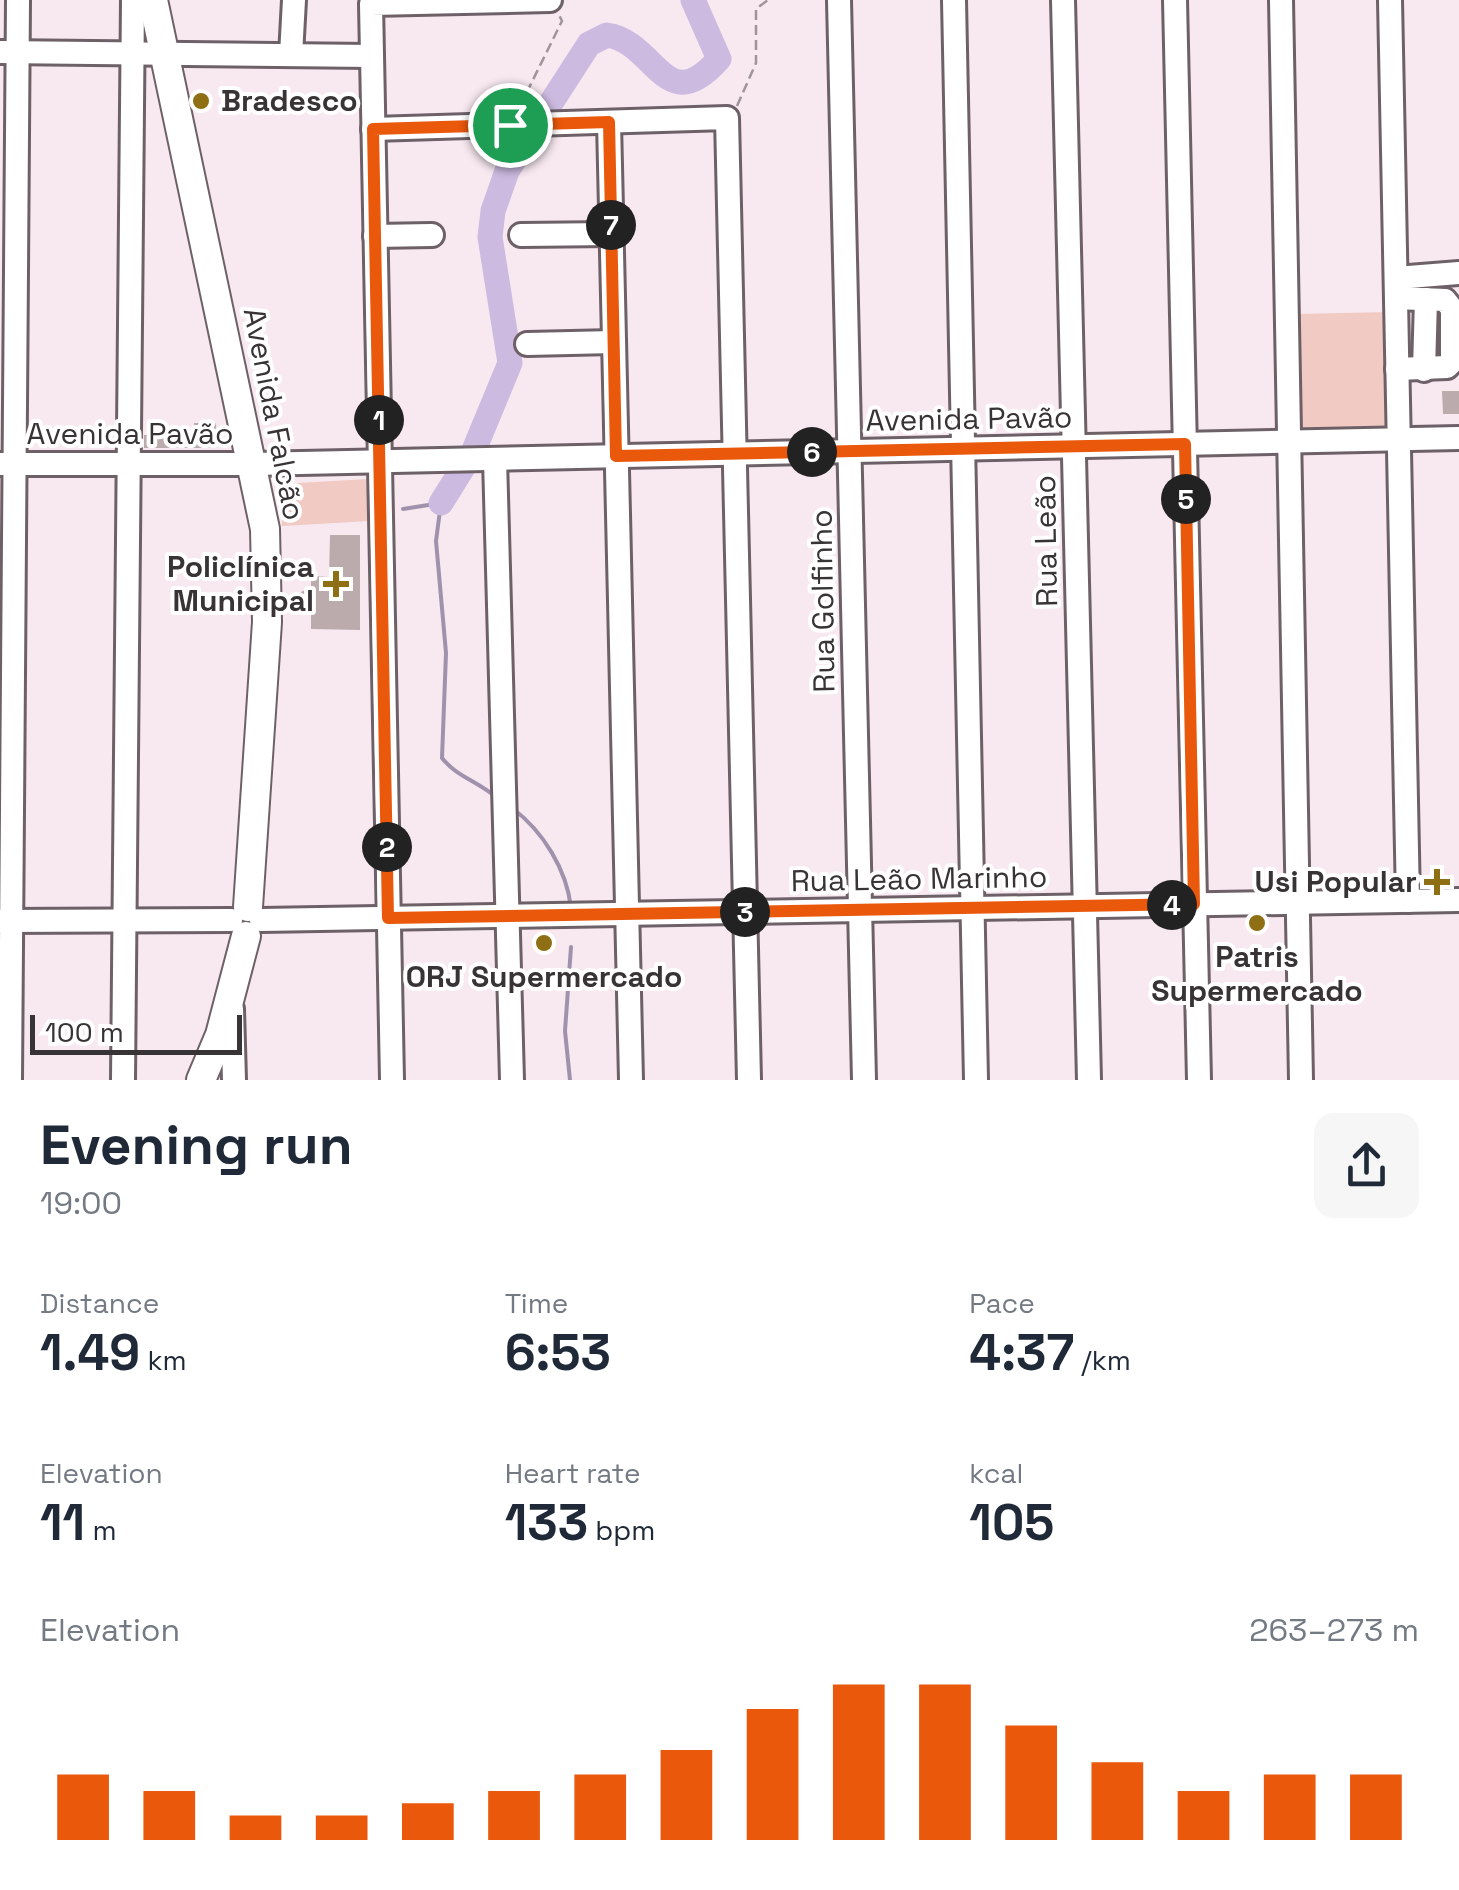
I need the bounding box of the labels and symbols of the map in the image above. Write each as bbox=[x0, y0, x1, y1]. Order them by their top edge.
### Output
place label: Bradesco bbox=[221, 81, 358, 120]
pin bbox=[468, 83, 553, 168]
marker: Bradesco bbox=[190, 90, 212, 112]
pin: 7 bbox=[586, 200, 636, 250]
street label: Avenida Falcão bbox=[235, 304, 314, 523]
pin: 1 bbox=[354, 395, 404, 445]
street label: Avenida Pavão bbox=[865, 397, 1073, 440]
street label: Avenida Pavão bbox=[27, 414, 233, 453]
pin: 6 bbox=[787, 427, 837, 477]
pin: 5 bbox=[1161, 474, 1211, 524]
street label: Rua Leão bbox=[1025, 475, 1066, 607]
street label: Rua Golfinho bbox=[801, 509, 844, 693]
place label: Policlínica Municipal bbox=[167, 547, 314, 620]
marker: Policlínica Municipal bbox=[323, 571, 349, 597]
pin: 2 bbox=[362, 822, 412, 872]
street label: Rua Leão Marinho bbox=[790, 857, 1048, 900]
place label: Usi Popular bbox=[1255, 862, 1417, 901]
marker: Usi Popular bbox=[1426, 871, 1448, 893]
pin: 4 bbox=[1147, 880, 1197, 930]
pin: 3 bbox=[720, 887, 770, 937]
marker: Patris Supermercado bbox=[1246, 912, 1268, 934]
marker: ORJ Supermercado bbox=[533, 932, 555, 954]
place label: Patris Supermercado bbox=[1151, 937, 1363, 1010]
place label: ORJ Supermercado bbox=[406, 957, 682, 996]
scale bar bbox=[30, 1010, 242, 1054]

